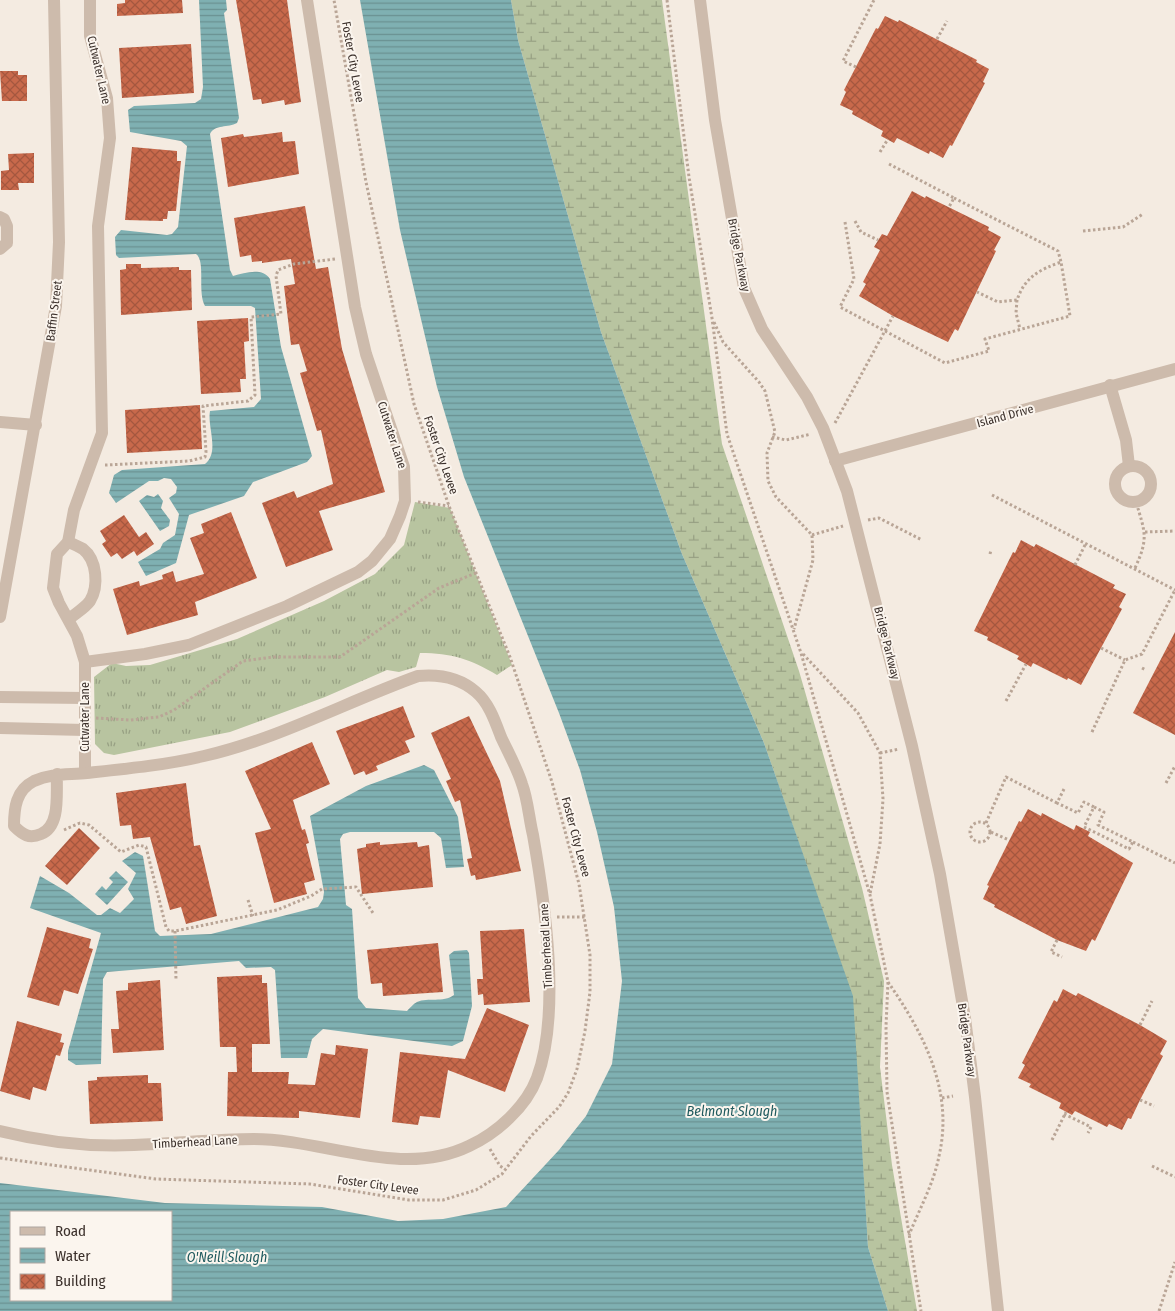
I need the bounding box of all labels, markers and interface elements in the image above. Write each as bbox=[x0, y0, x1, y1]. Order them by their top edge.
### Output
street label: Foster City Levee bbox=[339, 20, 367, 104]
street label: Cutwater Lane bbox=[84, 34, 114, 106]
street label: Bridge Parkway bbox=[725, 217, 753, 294]
street label: Baffin Street bbox=[43, 280, 65, 342]
street label: Cutwater Lane bbox=[375, 400, 409, 470]
street label: Island Drive bbox=[975, 402, 1035, 430]
street label: Foster City Levee bbox=[421, 414, 461, 496]
street label: Bridge Parkway bbox=[871, 605, 903, 681]
street label: Cutwater Lane bbox=[78, 682, 92, 752]
street label: Foster City Levee bbox=[559, 795, 593, 879]
street label: Timberhead Lane bbox=[537, 903, 555, 989]
street label: Bridge Parkway bbox=[955, 1002, 979, 1078]
water label: Belmont Slough bbox=[687, 1103, 777, 1120]
street label: Timberhead Lane bbox=[152, 1133, 238, 1151]
street label: Foster City Levee bbox=[336, 1172, 420, 1198]
legend bbox=[10, 1211, 172, 1301]
text: Road bbox=[55, 1222, 86, 1240]
text: Water bbox=[55, 1247, 91, 1265]
water label: O'Neill Slough bbox=[187, 1249, 267, 1266]
text: Building bbox=[55, 1272, 106, 1290]

